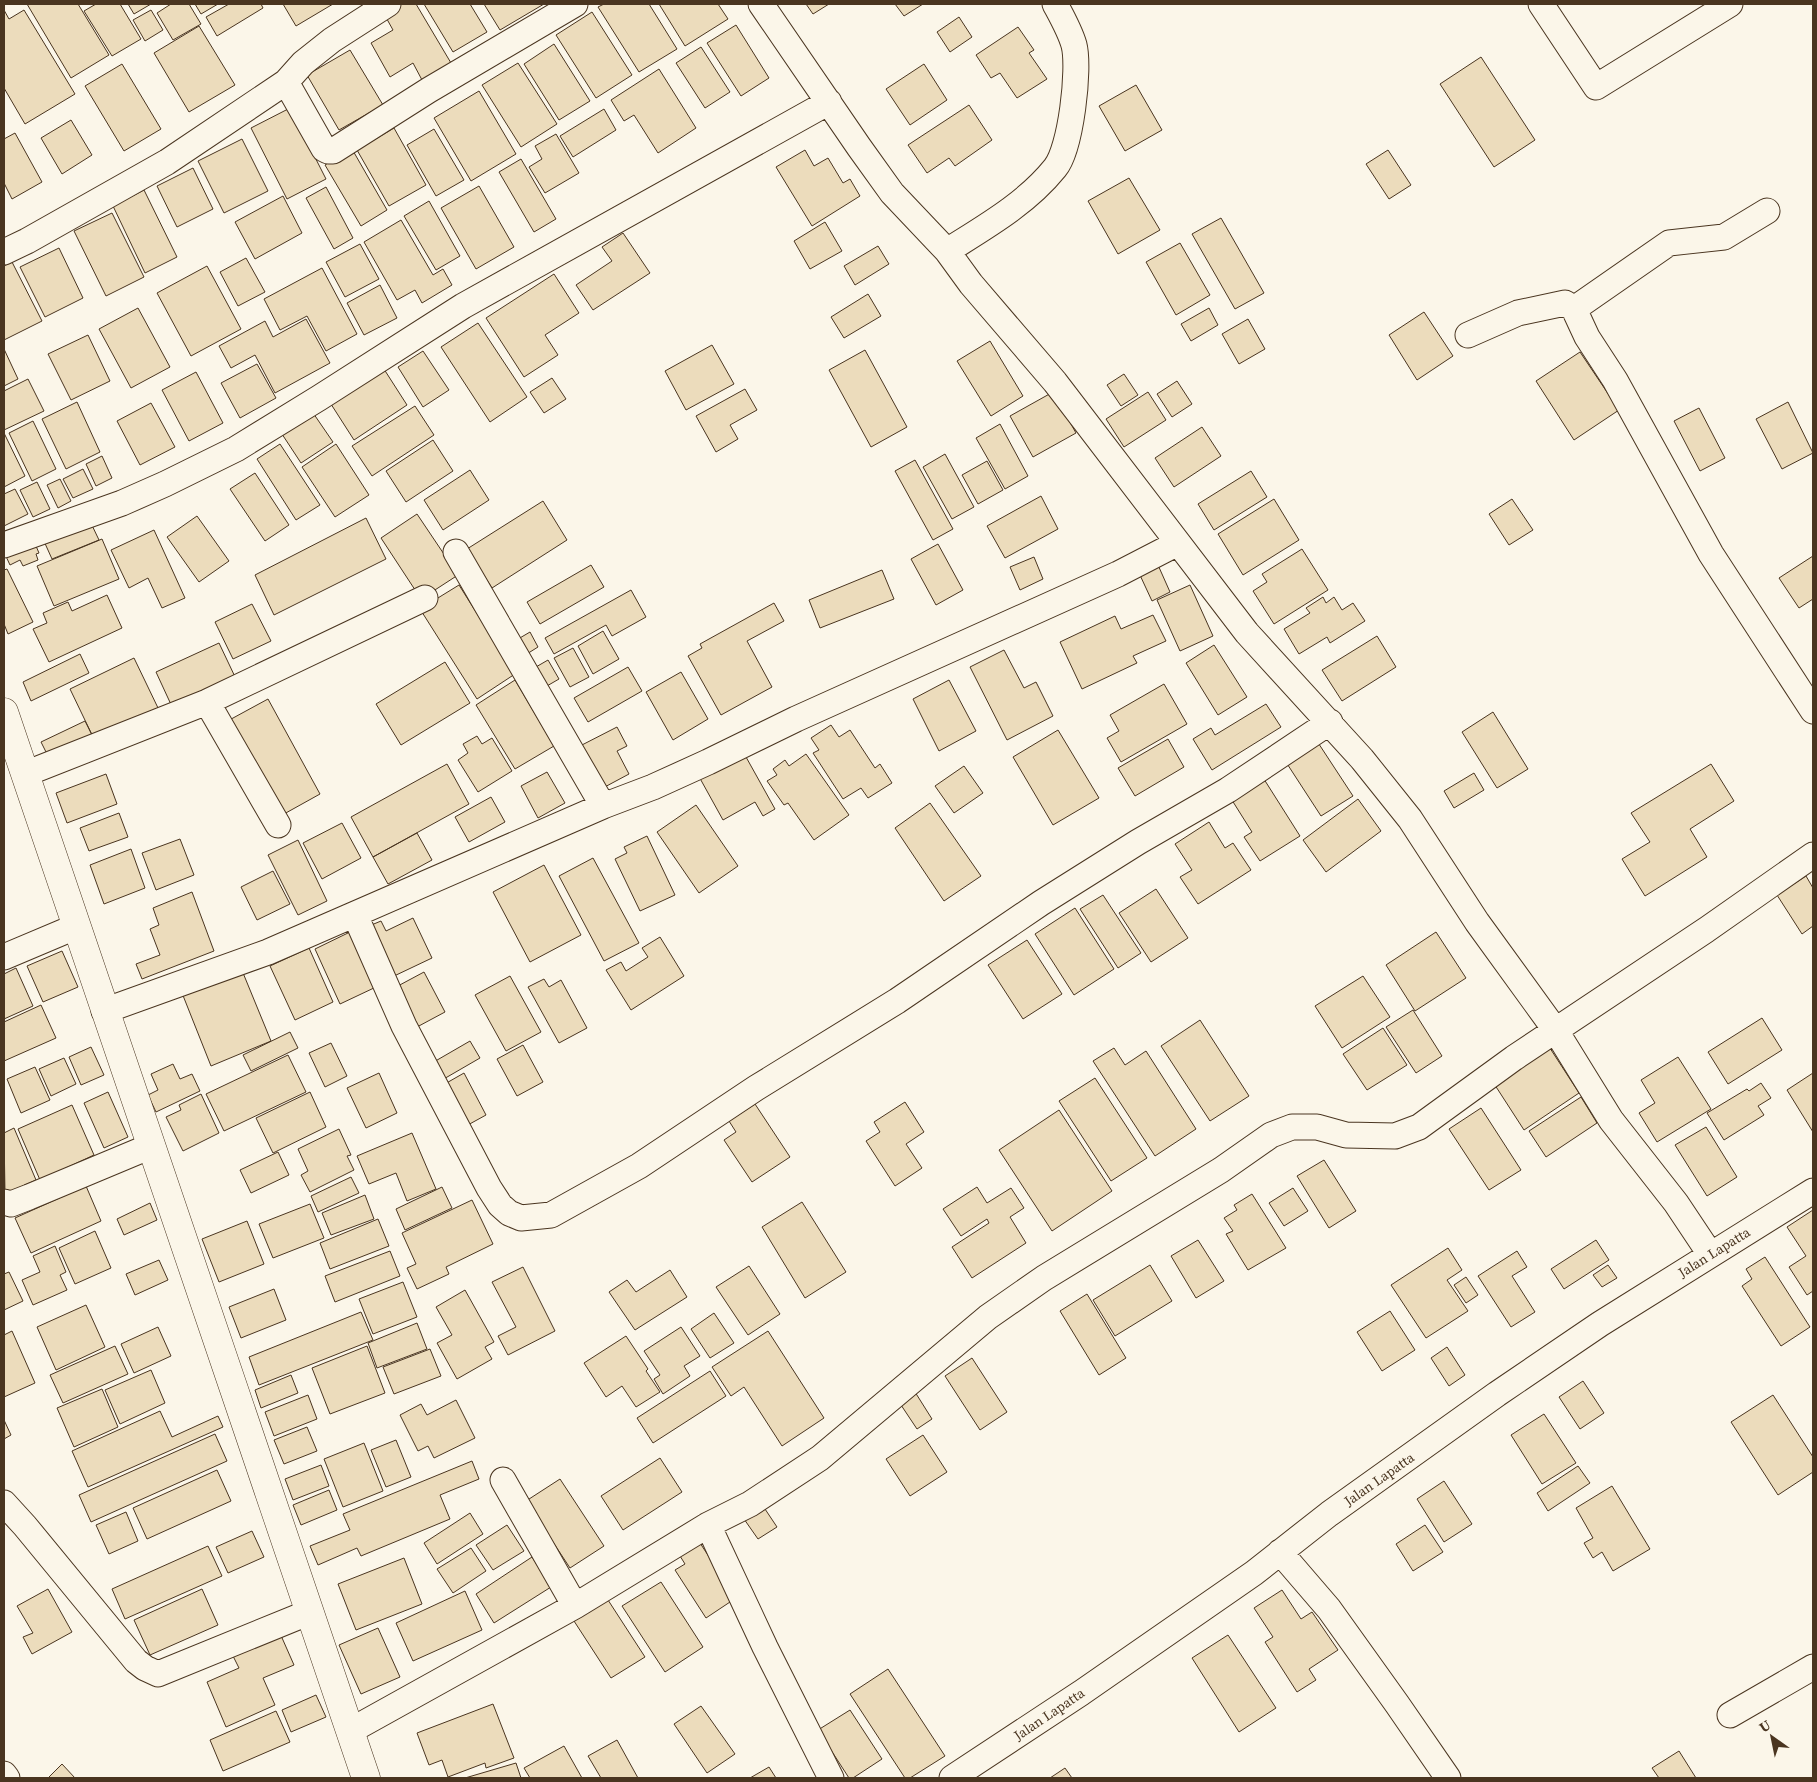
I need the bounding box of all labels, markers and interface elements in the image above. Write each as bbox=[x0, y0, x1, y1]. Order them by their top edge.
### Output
street label: Jalan Lapatta bbox=[1673, 1221, 1755, 1283]
street label: Jalan Lapatta bbox=[1339, 1447, 1419, 1511]
street label: Jalan Lapatta bbox=[1009, 1682, 1089, 1746]
north arrow bbox=[1747, 1712, 1797, 1762]
text: U bbox=[1755, 1715, 1775, 1737]

